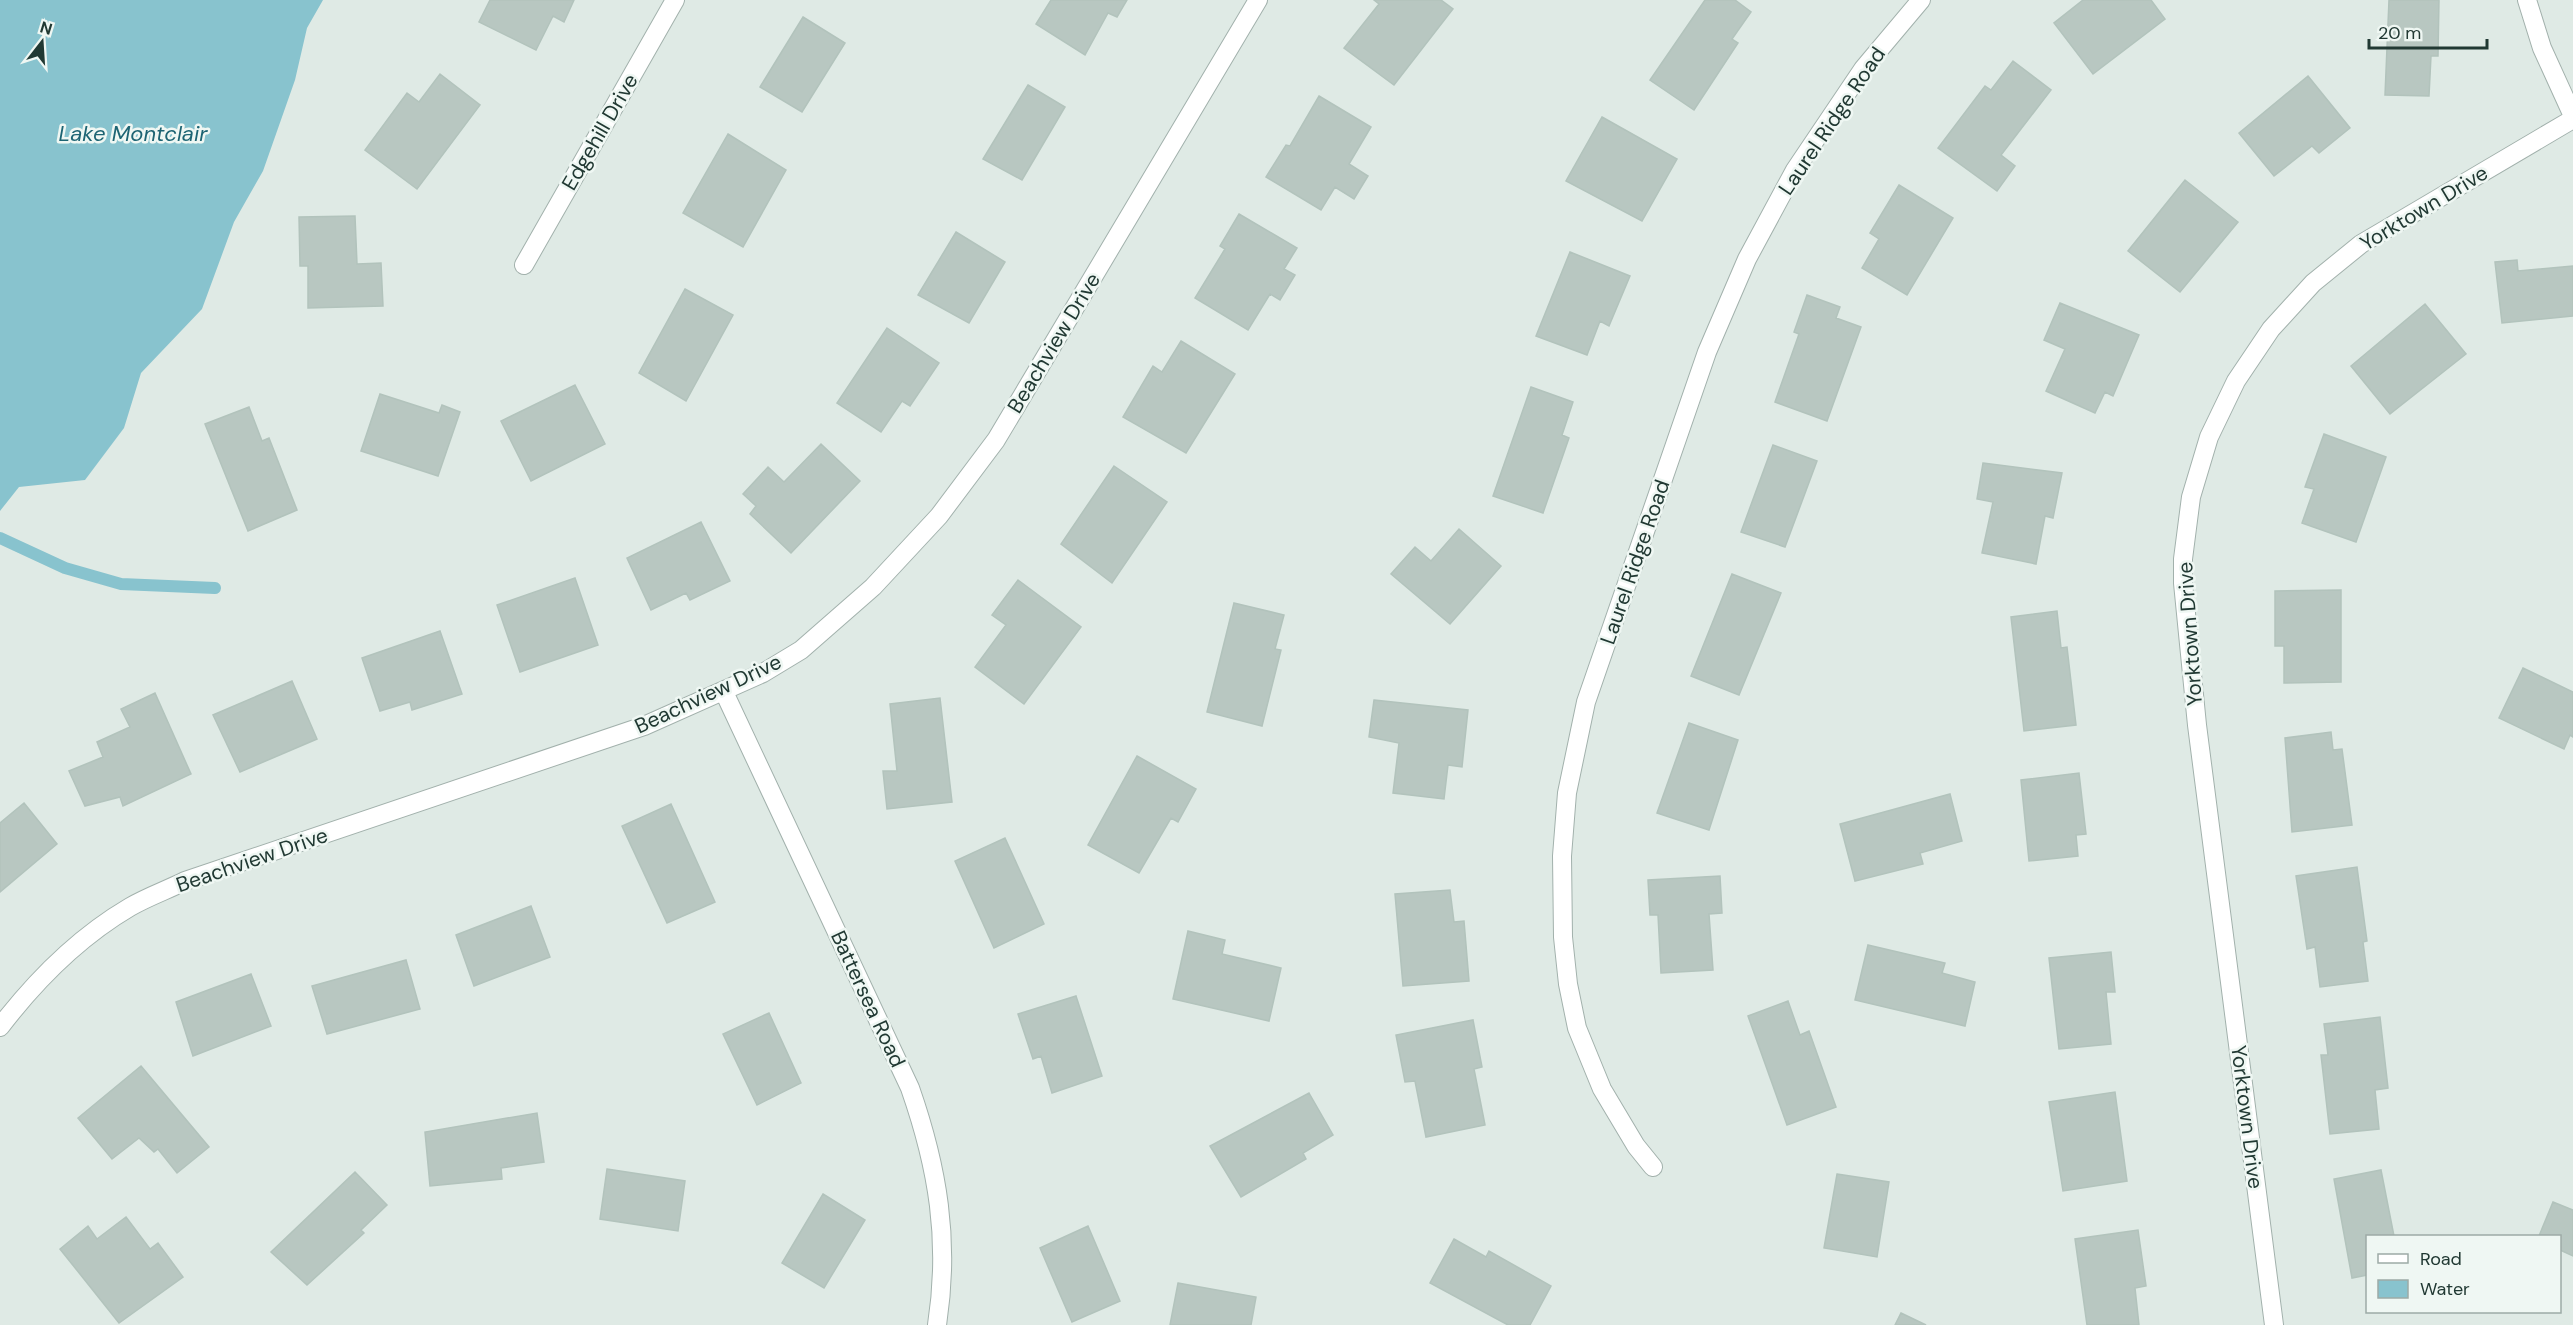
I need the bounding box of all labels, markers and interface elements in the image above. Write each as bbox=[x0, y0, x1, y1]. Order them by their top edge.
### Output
north arrow bbox=[12, 12, 72, 72]
scale bar bbox=[2369, 12, 2488, 50]
text: N bbox=[38, 16, 55, 40]
text: 20 m bbox=[2378, 21, 2421, 45]
street label: Laurel Ridge Road bbox=[1772, 42, 1892, 200]
street label: Edgehill Drive bbox=[555, 69, 645, 195]
water label: Lake Montclair bbox=[59, 119, 208, 148]
street label: Yorktown Drive bbox=[2355, 159, 2493, 257]
street label: Beachview Drive bbox=[1001, 268, 1107, 418]
street label: Laurel Ridge Road bbox=[1594, 476, 1676, 648]
street label: Yorktown Drive bbox=[2171, 561, 2209, 707]
street label: Beachview Drive bbox=[630, 648, 786, 740]
street label: Beachview Drive bbox=[172, 821, 332, 899]
street label: Battersea Road bbox=[824, 926, 912, 1072]
street label: Yorktown Drive bbox=[2224, 1044, 2270, 1191]
legend bbox=[2366, 1235, 2561, 1313]
text: Road bbox=[2420, 1247, 2462, 1271]
text: Water bbox=[2420, 1277, 2470, 1301]

